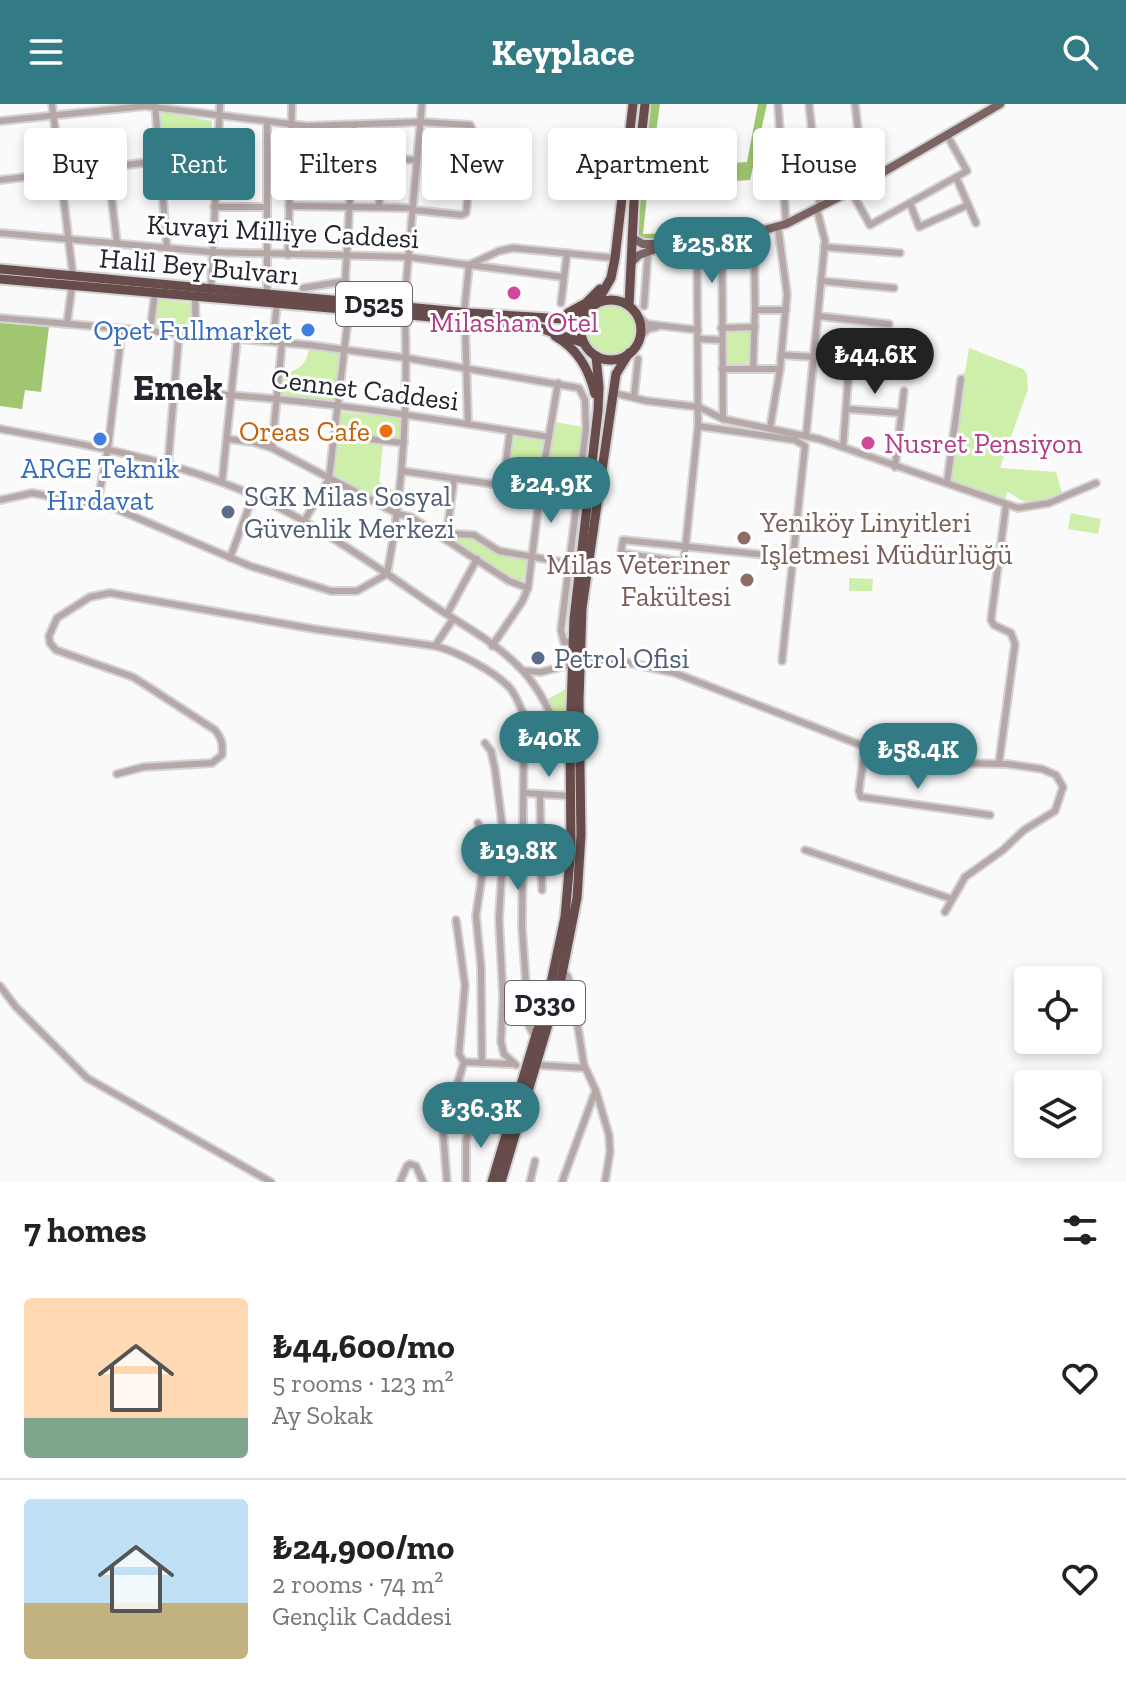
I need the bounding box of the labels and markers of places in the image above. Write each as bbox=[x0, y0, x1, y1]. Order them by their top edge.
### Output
pin: ₺25.8K bbox=[647, 217, 777, 285]
marker: Milashan Otel bbox=[505, 284, 523, 302]
place label: Milashan Otel bbox=[430, 306, 598, 339]
place label: Opet Fullmarket bbox=[93, 314, 293, 347]
marker: Opet Fullmarket bbox=[299, 321, 317, 339]
pin: ₺44.6K bbox=[810, 328, 940, 396]
place label: Oreas Cafe bbox=[239, 415, 370, 448]
marker: Oreas Cafe bbox=[377, 422, 395, 440]
place label: Nusret Pensiyon bbox=[884, 427, 1082, 460]
marker: ARGE Teknik Hırdavat bbox=[91, 430, 109, 448]
marker: Nusret Pensiyon bbox=[859, 434, 877, 452]
place label: ARGE Teknik Hırdavat bbox=[21, 452, 180, 517]
pin: ₺24.9K bbox=[486, 457, 616, 525]
place label: SGK Milas Sosyal Güvenlik Merkezi bbox=[244, 480, 455, 545]
marker: SGK Milas Sosyal Güvenlik Merkezi bbox=[219, 503, 237, 521]
place label: Yeniköy Linyitleri Işletmesi Müdürlüğü bbox=[759, 506, 1013, 571]
marker: Yeniköy Linyitleri Işletmesi Müdürlüğü bbox=[735, 529, 753, 547]
place label: Milas Veteriner Fakültesi bbox=[546, 548, 731, 613]
marker: Milas Veteriner Fakültesi bbox=[738, 571, 756, 589]
place label: Petrol Ofisi bbox=[554, 642, 690, 675]
marker: Petrol Ofisi bbox=[529, 649, 547, 667]
pin: ₺40K bbox=[502, 711, 596, 779]
pin: ₺58.4K bbox=[853, 723, 983, 791]
pin: ₺19.8K bbox=[453, 824, 583, 892]
pin: ₺36.3K bbox=[416, 1082, 546, 1150]

